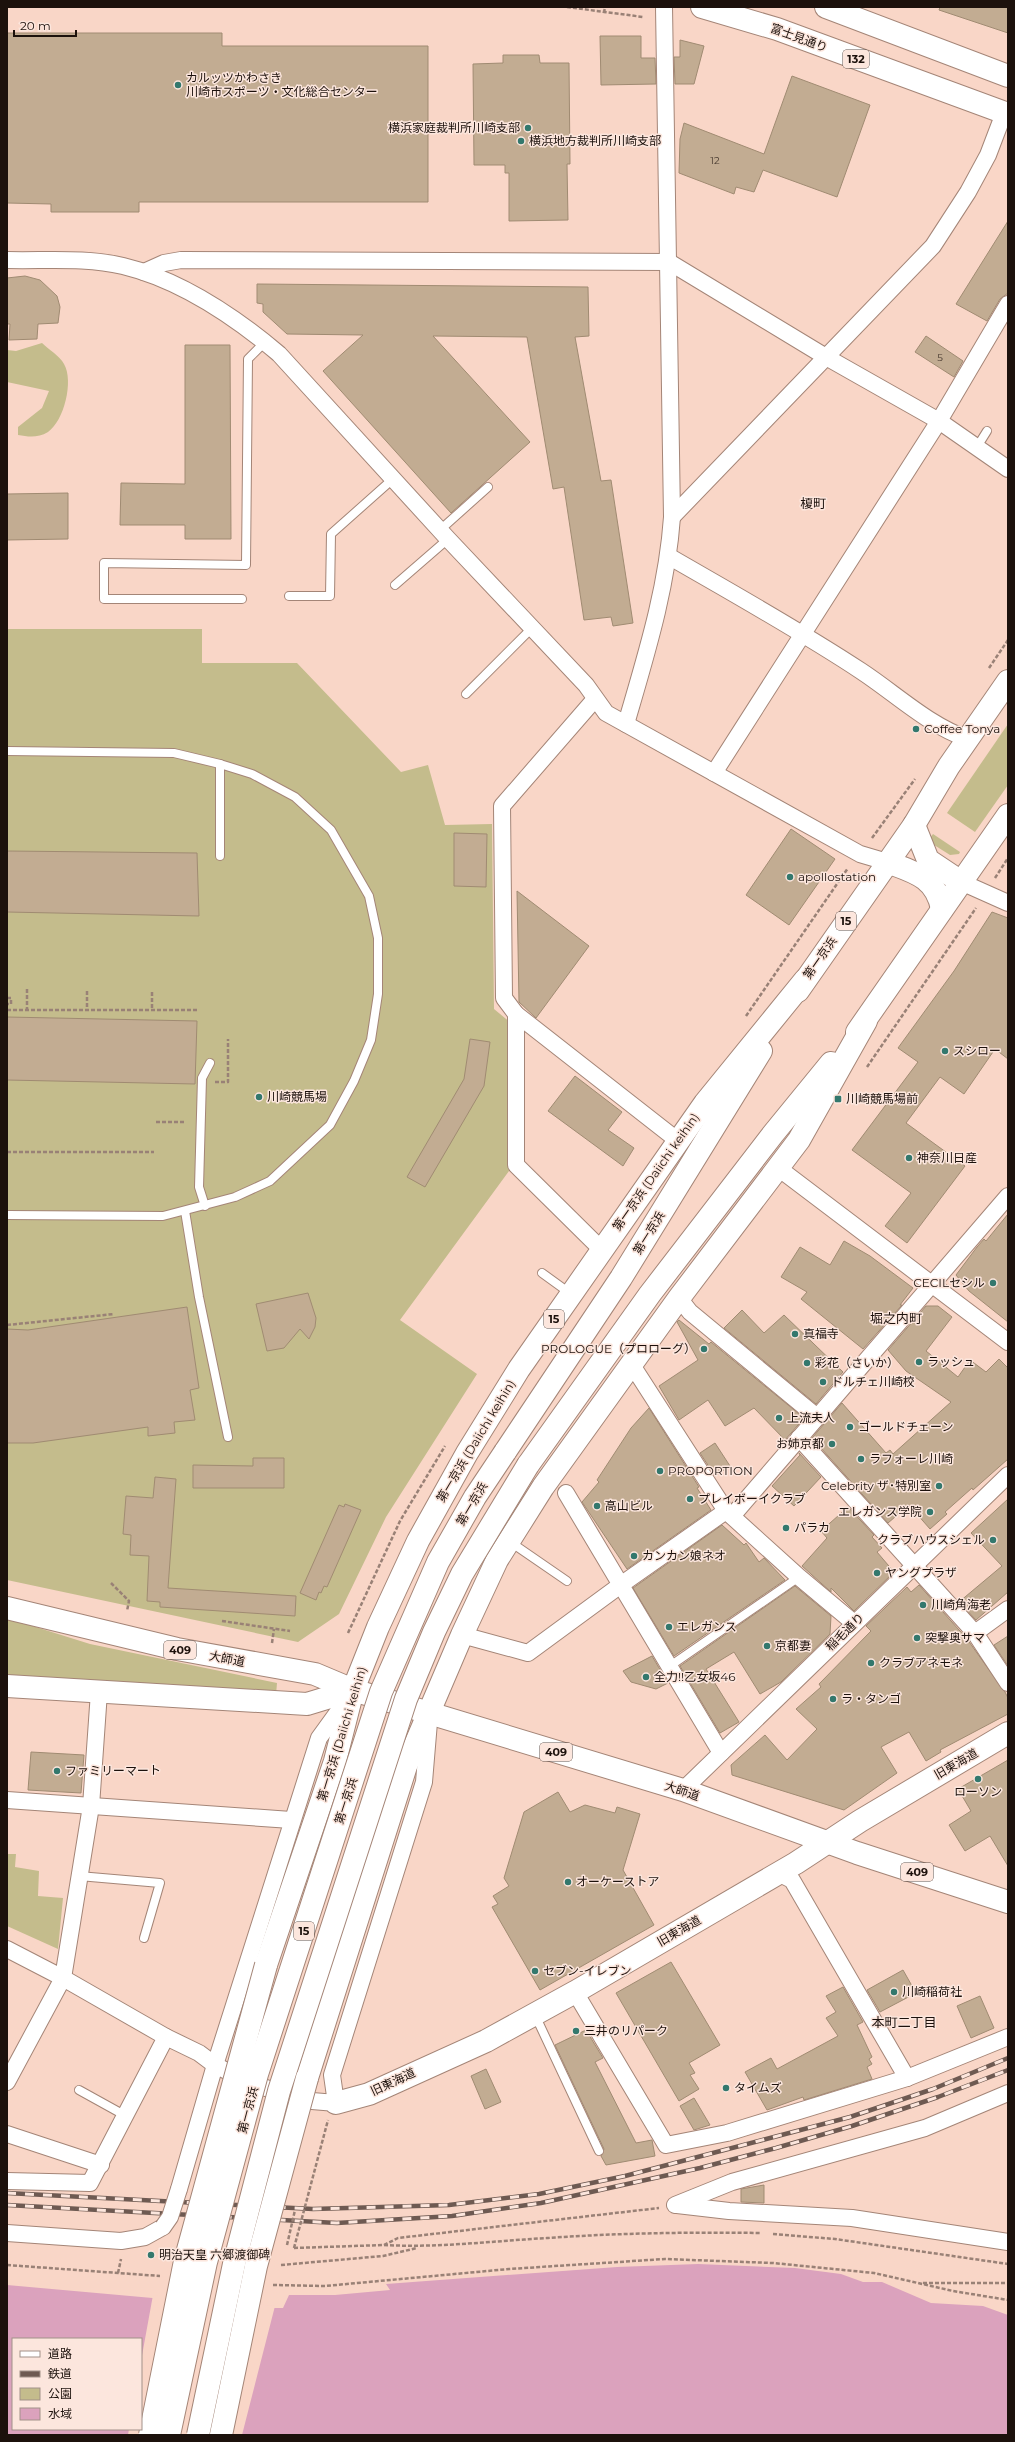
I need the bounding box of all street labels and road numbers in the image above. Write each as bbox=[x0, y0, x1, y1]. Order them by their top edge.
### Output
street label: 富士見通り bbox=[768, 20, 830, 55]
road number: 132 bbox=[843, 50, 869, 68]
road number: 15 bbox=[836, 912, 856, 930]
street label: 第一京浜 bbox=[800, 934, 840, 982]
street label: 第一京浜 (Daiichi keihin) bbox=[610, 1110, 702, 1234]
street label: 第一京浜 bbox=[630, 1209, 668, 1257]
road number: 15 bbox=[544, 1310, 564, 1328]
street label: 第一京浜 (Daiichi keihin) bbox=[434, 1377, 518, 1505]
street label: 第一京浜 bbox=[453, 1480, 491, 1528]
street label: 稲毛通り bbox=[822, 1610, 867, 1654]
road number: 409 bbox=[164, 1641, 196, 1659]
street label: 大師道 bbox=[208, 1648, 246, 1669]
street label: 第一京浜 (Daiichi keihin) bbox=[315, 1665, 369, 1803]
road number: 409 bbox=[540, 1743, 572, 1761]
street label: 旧東海道 bbox=[931, 1745, 980, 1782]
street label: 第一京浜 bbox=[332, 1776, 360, 1826]
street label: 大師道 bbox=[663, 1778, 702, 1803]
road number: 409 bbox=[901, 1863, 933, 1881]
street label: 旧東海道 bbox=[654, 1912, 703, 1949]
road number: 15 bbox=[294, 1922, 314, 1940]
street label: 旧東海道 bbox=[368, 2065, 418, 2098]
street label: 第一京浜 bbox=[234, 2085, 261, 2135]

